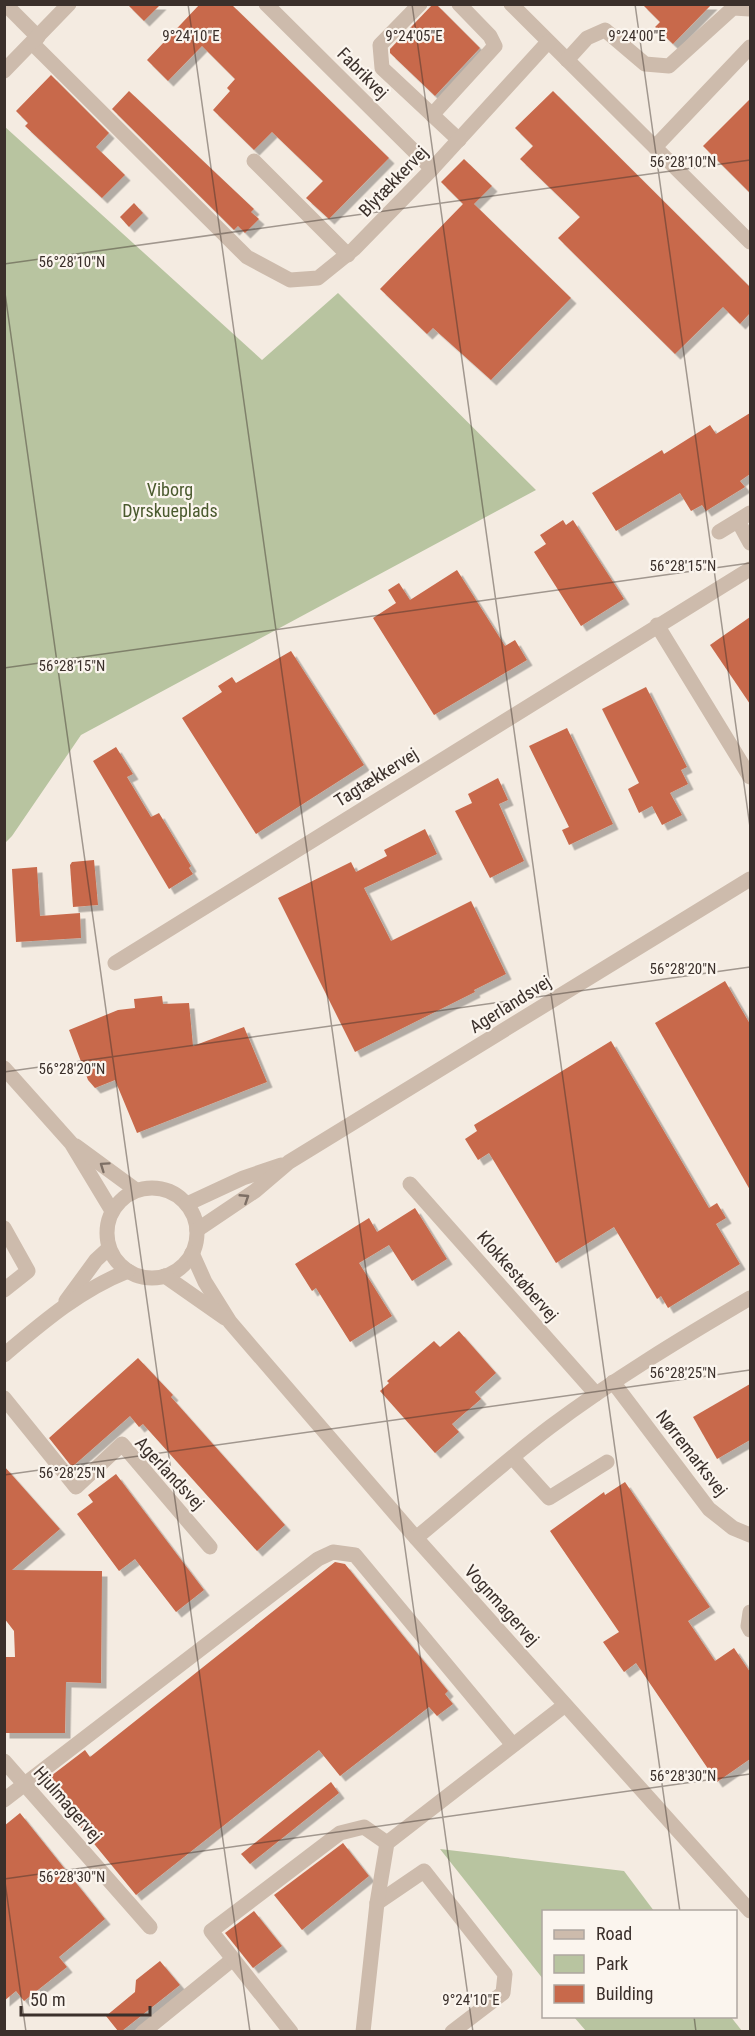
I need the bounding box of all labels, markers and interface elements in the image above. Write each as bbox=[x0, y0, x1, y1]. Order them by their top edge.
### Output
text: 9°24'10"E bbox=[162, 27, 220, 45]
text: 9°24'05"E bbox=[385, 27, 443, 45]
text: 9°24'00"E bbox=[608, 27, 666, 45]
street label: Fabrikvej bbox=[333, 43, 393, 103]
street label: Blytækkervej bbox=[354, 141, 432, 221]
text: 56°28'10"N bbox=[650, 153, 716, 171]
text: 56°28'10"N bbox=[39, 253, 105, 271]
park label: Viborg Dyrskueplads bbox=[122, 479, 218, 521]
text: 56°28'15"N bbox=[650, 557, 716, 575]
text: 56°28'15"N bbox=[39, 657, 105, 675]
street label: Tagtækkervej bbox=[330, 743, 422, 811]
text: 56°28'20"N bbox=[650, 960, 716, 978]
street label: Agerlandsvej bbox=[465, 971, 555, 1037]
text: 56°28'20"N bbox=[39, 1060, 105, 1078]
one-way arrow bbox=[99, 1162, 110, 1173]
one-way arrow bbox=[238, 1194, 249, 1205]
street label: Klokkestøbervej bbox=[473, 1226, 563, 1326]
text: 56°28'25"N bbox=[650, 1364, 716, 1382]
street label: Nørremarksvej bbox=[652, 1406, 732, 1500]
street label: Agerlandsvej bbox=[131, 1432, 209, 1514]
text: 56°28'25"N bbox=[39, 1464, 105, 1482]
street label: Vognmagervej bbox=[460, 1560, 544, 1650]
street label: Hjulmagervej bbox=[29, 1762, 107, 1846]
text: 56°28'30"N bbox=[650, 1767, 716, 1785]
text: 56°28'30"N bbox=[39, 1868, 105, 1886]
legend bbox=[542, 1910, 737, 2018]
text: Road bbox=[596, 1923, 632, 1944]
text: Park bbox=[596, 1953, 628, 1974]
scale bar bbox=[21, 1979, 150, 2017]
text: Building bbox=[596, 1983, 653, 2004]
text: 50 m bbox=[30, 1989, 65, 2010]
text: 9°24'10"E bbox=[442, 1991, 500, 2009]

